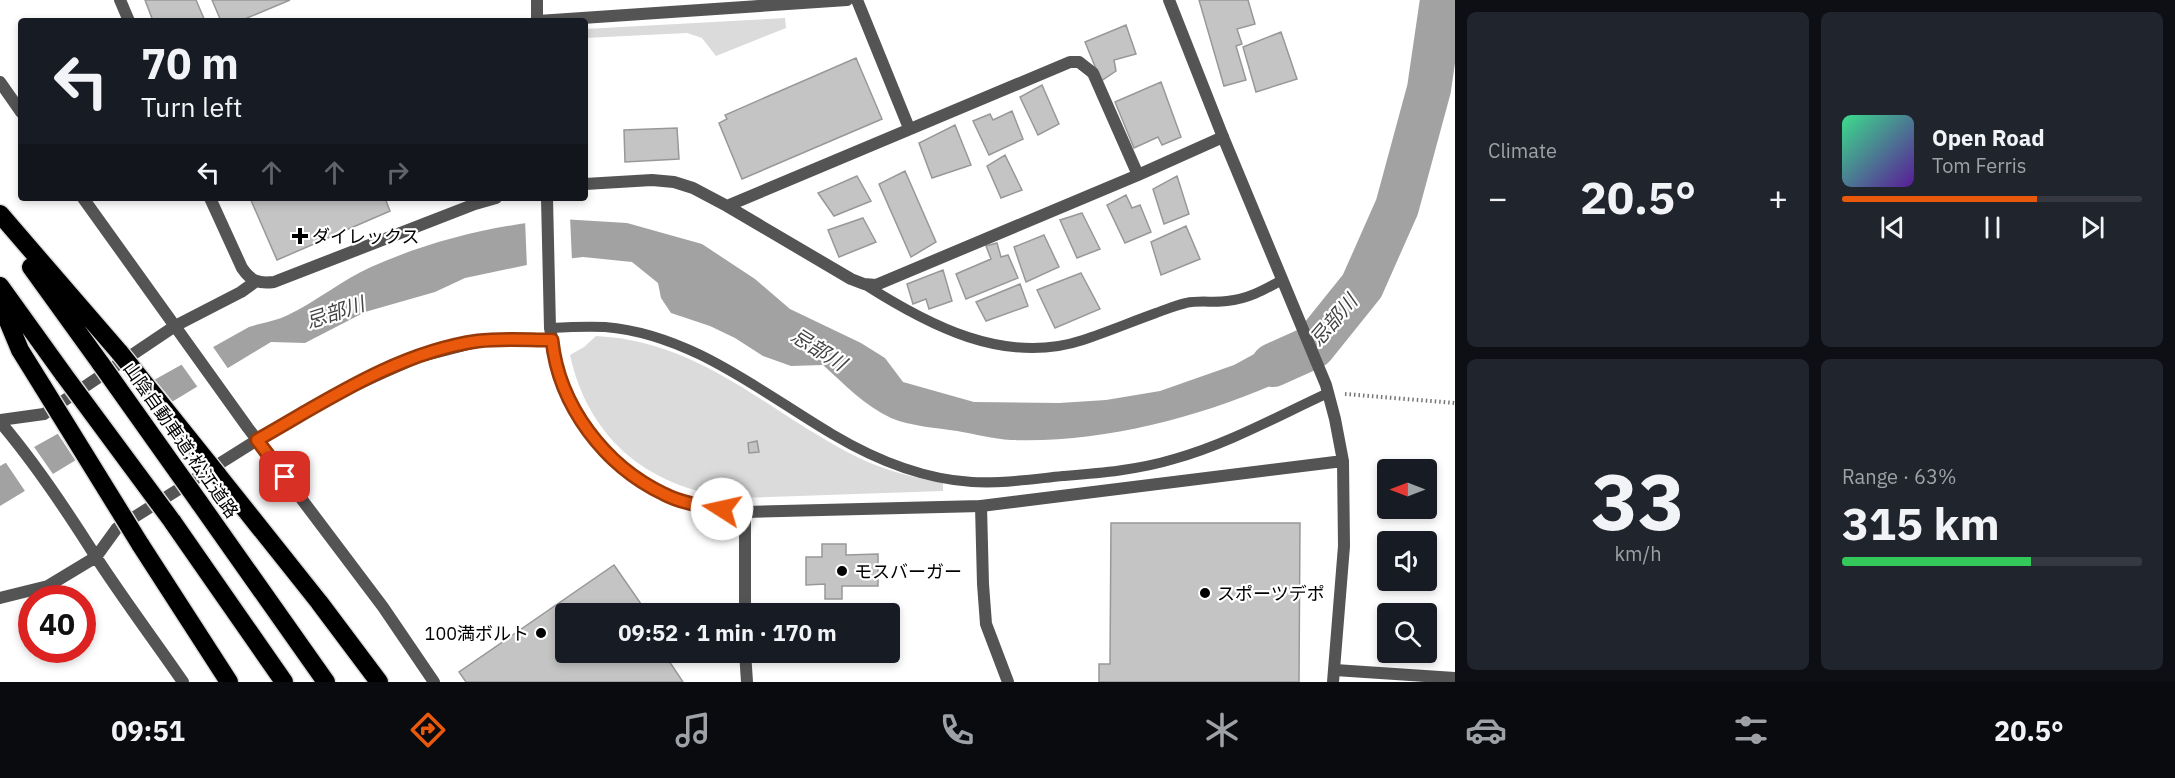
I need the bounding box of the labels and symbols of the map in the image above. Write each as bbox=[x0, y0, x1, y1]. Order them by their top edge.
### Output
place label: ダイレックス bbox=[312, 225, 419, 248]
marker: ダイレックス bbox=[293, 229, 307, 243]
water label: 忌部川 bbox=[1303, 287, 1364, 351]
water label: 忌部川 bbox=[302, 289, 370, 334]
water label: 忌部川 bbox=[786, 322, 853, 377]
street label: 山陰自動車道;松江道路 bbox=[118, 358, 244, 522]
pin bbox=[259, 451, 310, 502]
north arrow bbox=[1377, 459, 1437, 519]
position arrow bbox=[690, 477, 754, 541]
place label: モスバーガー bbox=[854, 560, 962, 583]
marker: モスバーガー bbox=[835, 564, 849, 578]
place label: スポーツデポ bbox=[1217, 582, 1325, 605]
speed limit sign: 40 bbox=[18, 585, 96, 663]
marker: スポーツデポ bbox=[1198, 586, 1212, 600]
place label: 100満ボルト bbox=[425, 622, 529, 645]
marker: 100満ボルト bbox=[534, 626, 548, 640]

